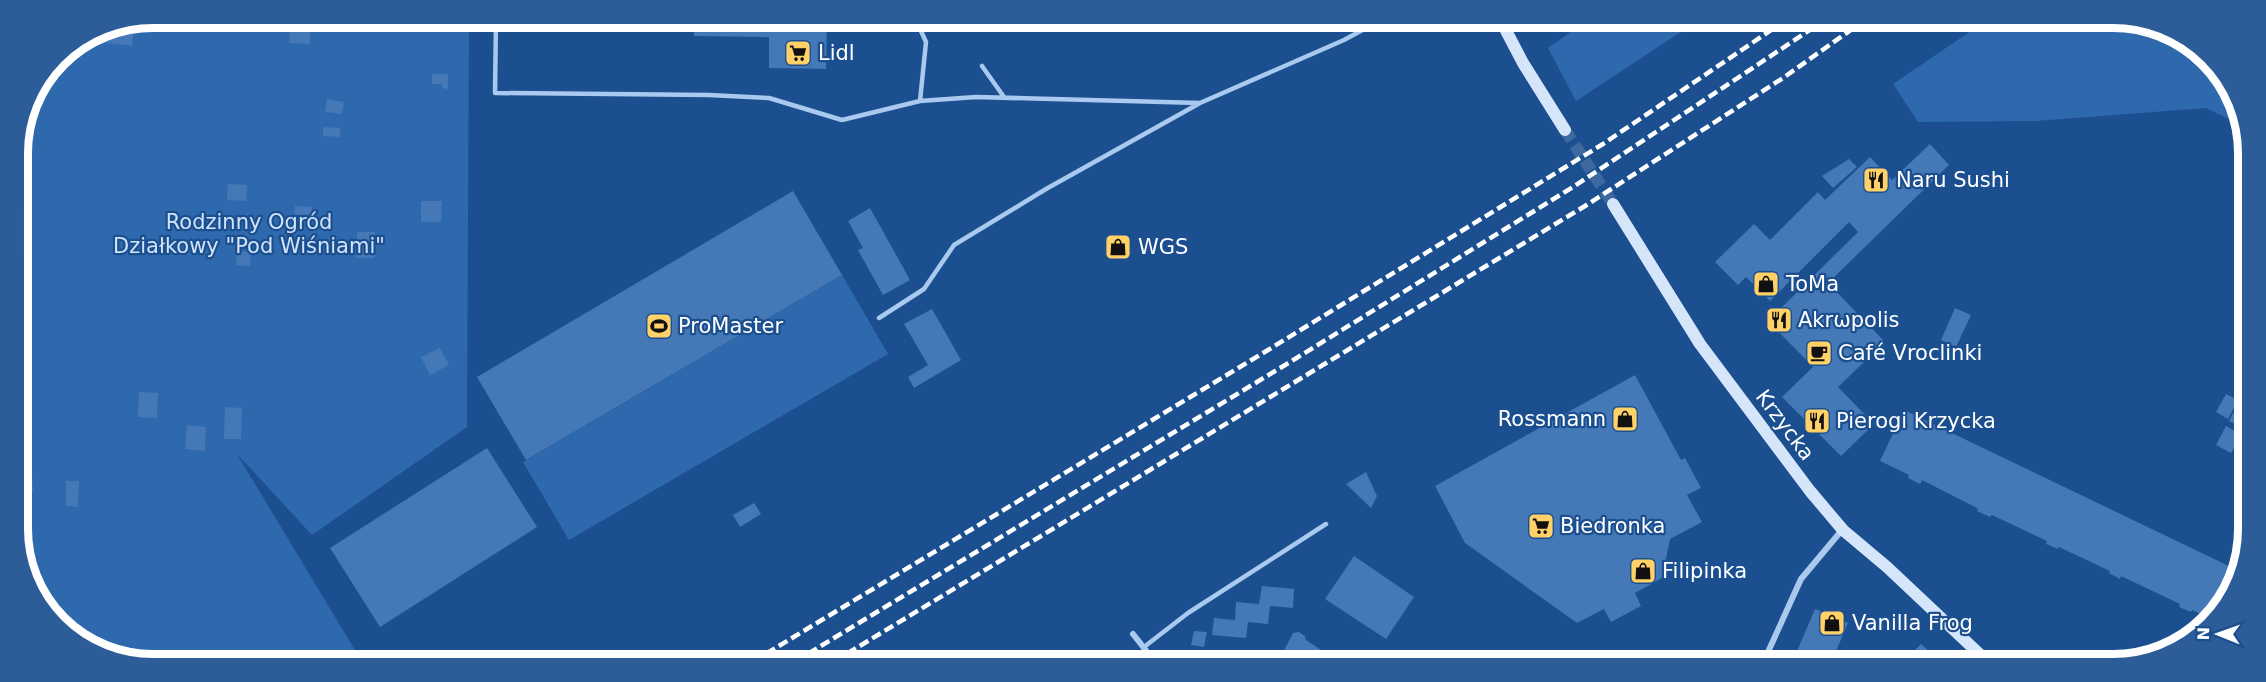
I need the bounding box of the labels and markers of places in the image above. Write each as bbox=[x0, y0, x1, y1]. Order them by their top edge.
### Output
supermarket icon: Lidl bbox=[783, 38, 813, 68]
place label: Lidl bbox=[818, 41, 855, 65]
restaurant icon: Naru Sushi bbox=[1861, 165, 1891, 195]
place label: Naru Sushi bbox=[1896, 168, 2010, 192]
shop icon: WGS bbox=[1103, 232, 1133, 262]
place label: WGS bbox=[1138, 235, 1188, 259]
shop icon: ToMa bbox=[1751, 269, 1781, 299]
place label: ToMa bbox=[1785, 272, 1839, 296]
restaurant icon: Akrωpolis bbox=[1764, 305, 1794, 335]
place label: Akrωpolis bbox=[1798, 308, 1900, 332]
sports icon: ProMaster bbox=[644, 311, 674, 341]
place label: ProMaster bbox=[678, 314, 783, 338]
cafe icon: Café Vroclinki bbox=[1804, 338, 1834, 368]
place label: Café Vroclinki bbox=[1838, 341, 1982, 365]
shop icon: Rossmann bbox=[1610, 404, 1640, 434]
restaurant icon: Pierogi Krzycka bbox=[1802, 406, 1832, 436]
place label: Rossmann bbox=[1498, 407, 1606, 431]
place label: Pierogi Krzycka bbox=[1836, 409, 1996, 433]
supermarket icon: Biedronka bbox=[1526, 511, 1556, 541]
place label: Biedronka bbox=[1560, 514, 1665, 538]
shop icon: Filipinka bbox=[1628, 556, 1658, 586]
place label: Filipinka bbox=[1662, 559, 1747, 583]
shop icon: Vanilla Frog bbox=[1817, 608, 1847, 638]
place label: Vanilla Frog bbox=[1852, 611, 1973, 635]

